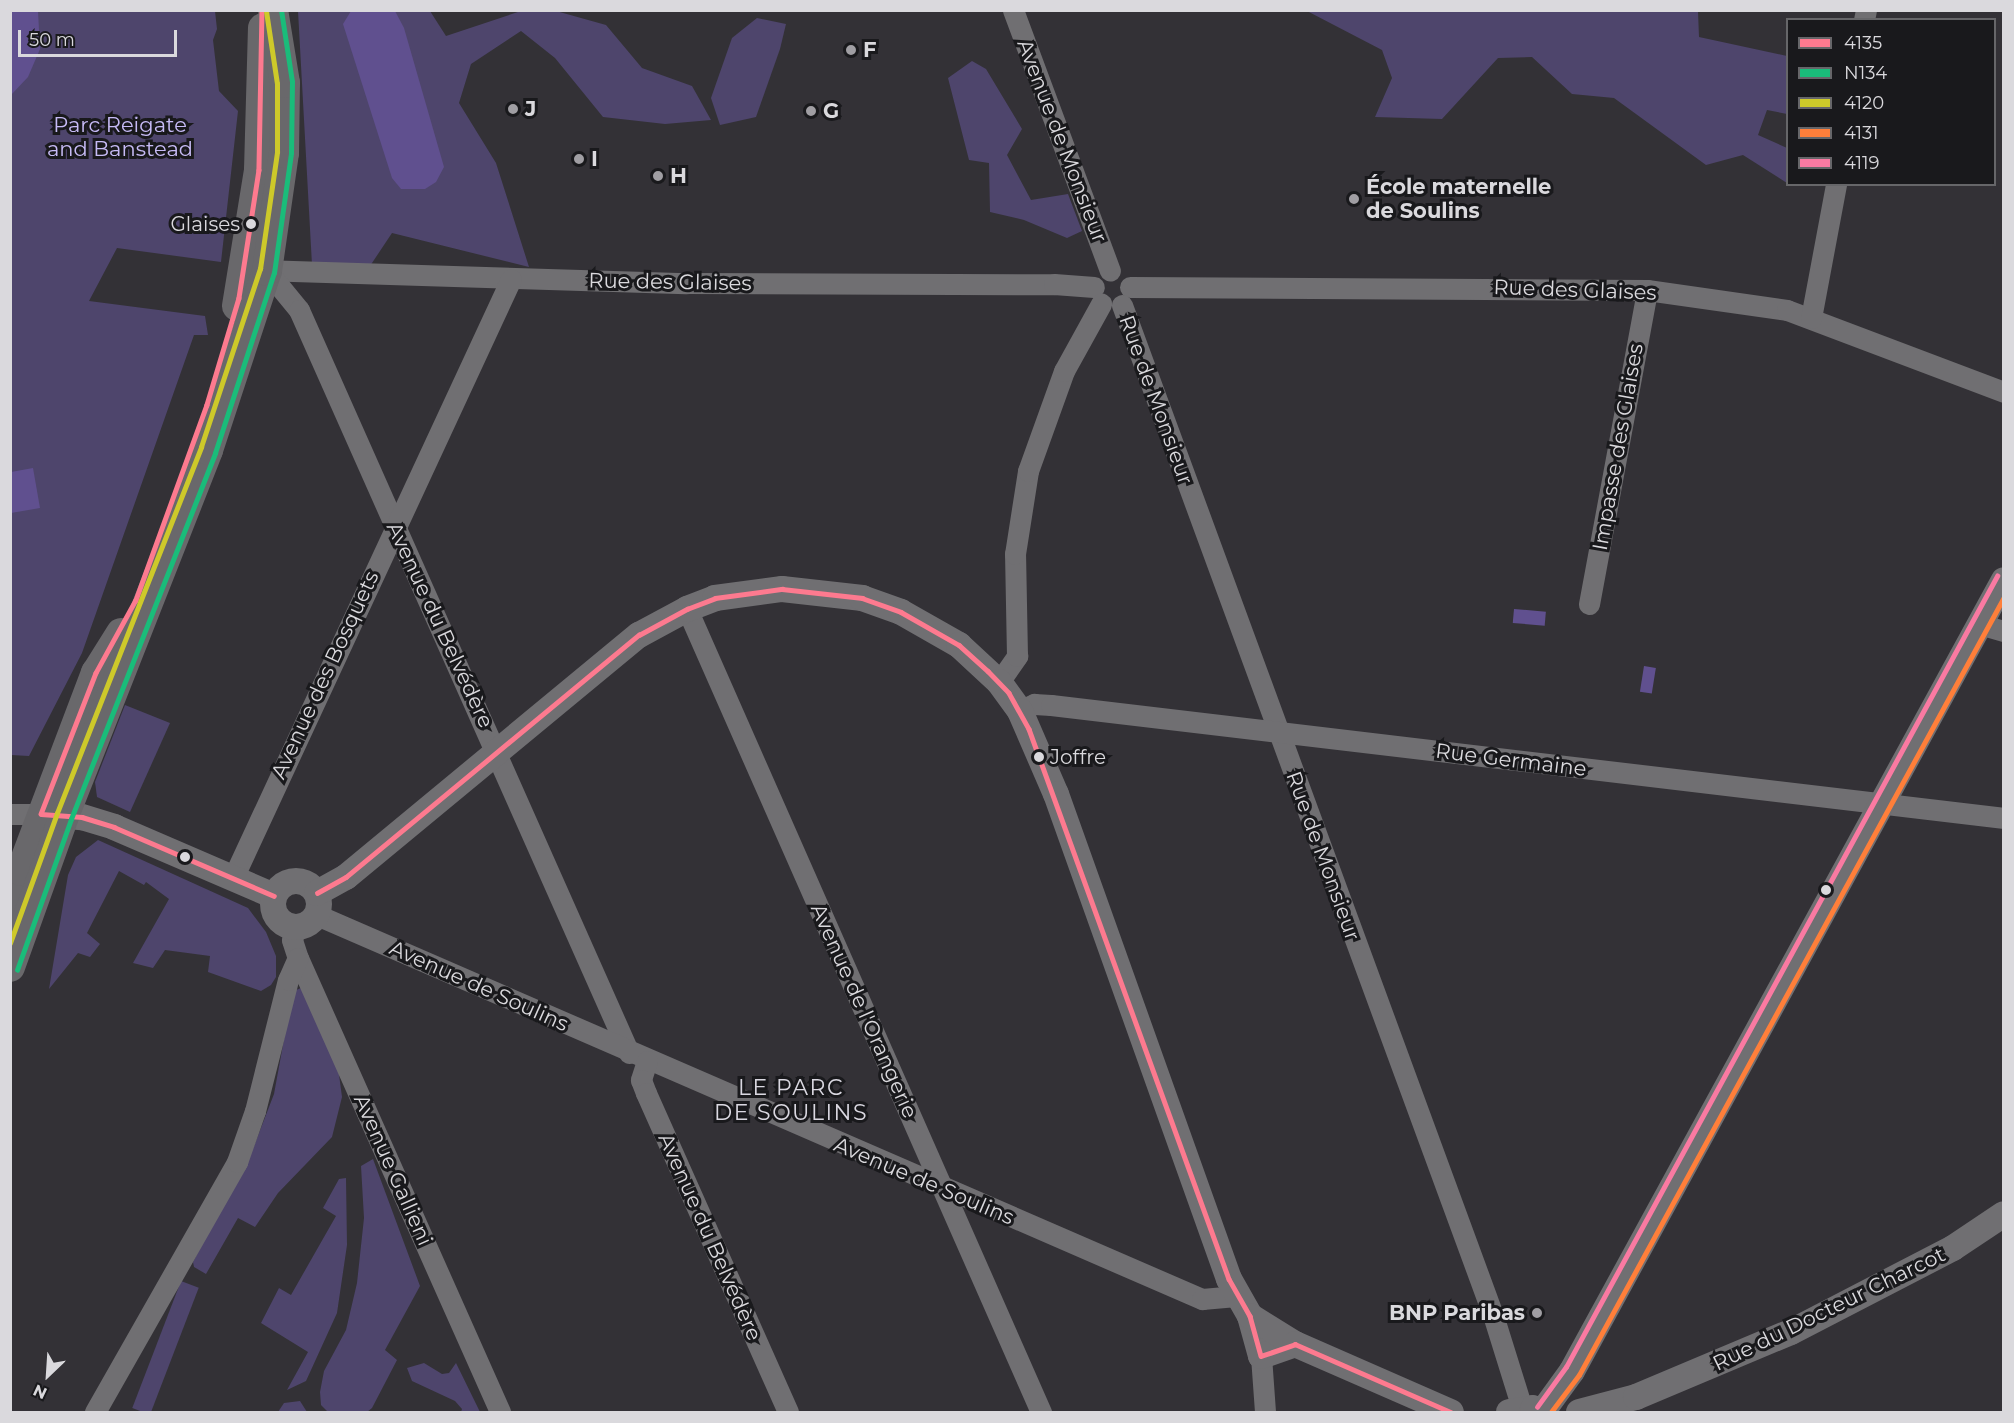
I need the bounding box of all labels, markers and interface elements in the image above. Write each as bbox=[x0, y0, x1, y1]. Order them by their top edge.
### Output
scale bar bbox=[21, 18, 180, 56]
legend bbox=[1786, 18, 1996, 186]
text: 50 m bbox=[29, 29, 75, 51]
text: 4135 bbox=[1844, 32, 1882, 54]
street label: Avenue de Monsieur bbox=[1012, 36, 1112, 246]
place label: F bbox=[863, 37, 876, 63]
marker: F bbox=[844, 43, 858, 57]
text: N134 bbox=[1844, 62, 1887, 84]
text: 4120 bbox=[1844, 92, 1884, 114]
place label: J bbox=[525, 96, 536, 122]
place label: G bbox=[823, 98, 839, 124]
marker: J bbox=[506, 102, 520, 116]
marker: G bbox=[804, 104, 818, 118]
park label: Parc Reigate and Banstead bbox=[47, 112, 193, 162]
text: 4131 bbox=[1844, 122, 1879, 144]
place label: I bbox=[591, 146, 598, 172]
marker: I bbox=[572, 152, 586, 166]
text: 4119 bbox=[1844, 152, 1879, 174]
place label: H bbox=[670, 163, 687, 189]
marker: H bbox=[651, 169, 665, 183]
place label: École maternelle de Soulins bbox=[1366, 174, 1551, 224]
marker: École maternelle de Soulins bbox=[1347, 192, 1361, 206]
place label: Glaises bbox=[170, 212, 240, 236]
marker: Glaises bbox=[245, 218, 257, 230]
street label: Rue des Glaises bbox=[588, 268, 752, 296]
street label: Rue des Glaises bbox=[1493, 275, 1657, 305]
street label: Rue de Monsieur bbox=[1114, 312, 1198, 488]
street label: Impasse des Glaises bbox=[1587, 342, 1649, 552]
street label: Avenue du Belvédère bbox=[381, 518, 499, 732]
street label: Avenue des Bosquets bbox=[266, 567, 384, 783]
street label: Rue Germaine bbox=[1434, 738, 1588, 782]
place label: Joffre bbox=[1050, 745, 1106, 769]
marker: Joffre bbox=[1033, 751, 1045, 763]
street label: Rue de Monsieur bbox=[1281, 768, 1365, 944]
unlabelled marker bbox=[179, 851, 191, 863]
unlabelled marker bbox=[1820, 884, 1832, 896]
street label: Avenue de l'Orangerie bbox=[805, 900, 923, 1122]
street label: Avenue de Soulins bbox=[386, 935, 572, 1037]
district label: LE PARC DE SOULINS bbox=[714, 1074, 868, 1126]
street label: Avenue Gallieni bbox=[348, 1090, 438, 1250]
street label: Avenue du Belvédère bbox=[653, 1129, 767, 1345]
street label: Avenue de Soulins bbox=[830, 1132, 1018, 1230]
street label: Rue du Docteur Charcot bbox=[1709, 1242, 1949, 1376]
place label: BNP Paribas bbox=[1389, 1300, 1525, 1326]
marker: BNP Paribas bbox=[1530, 1306, 1544, 1320]
north arrow bbox=[18, 1345, 78, 1405]
text: N bbox=[30, 1380, 50, 1403]

